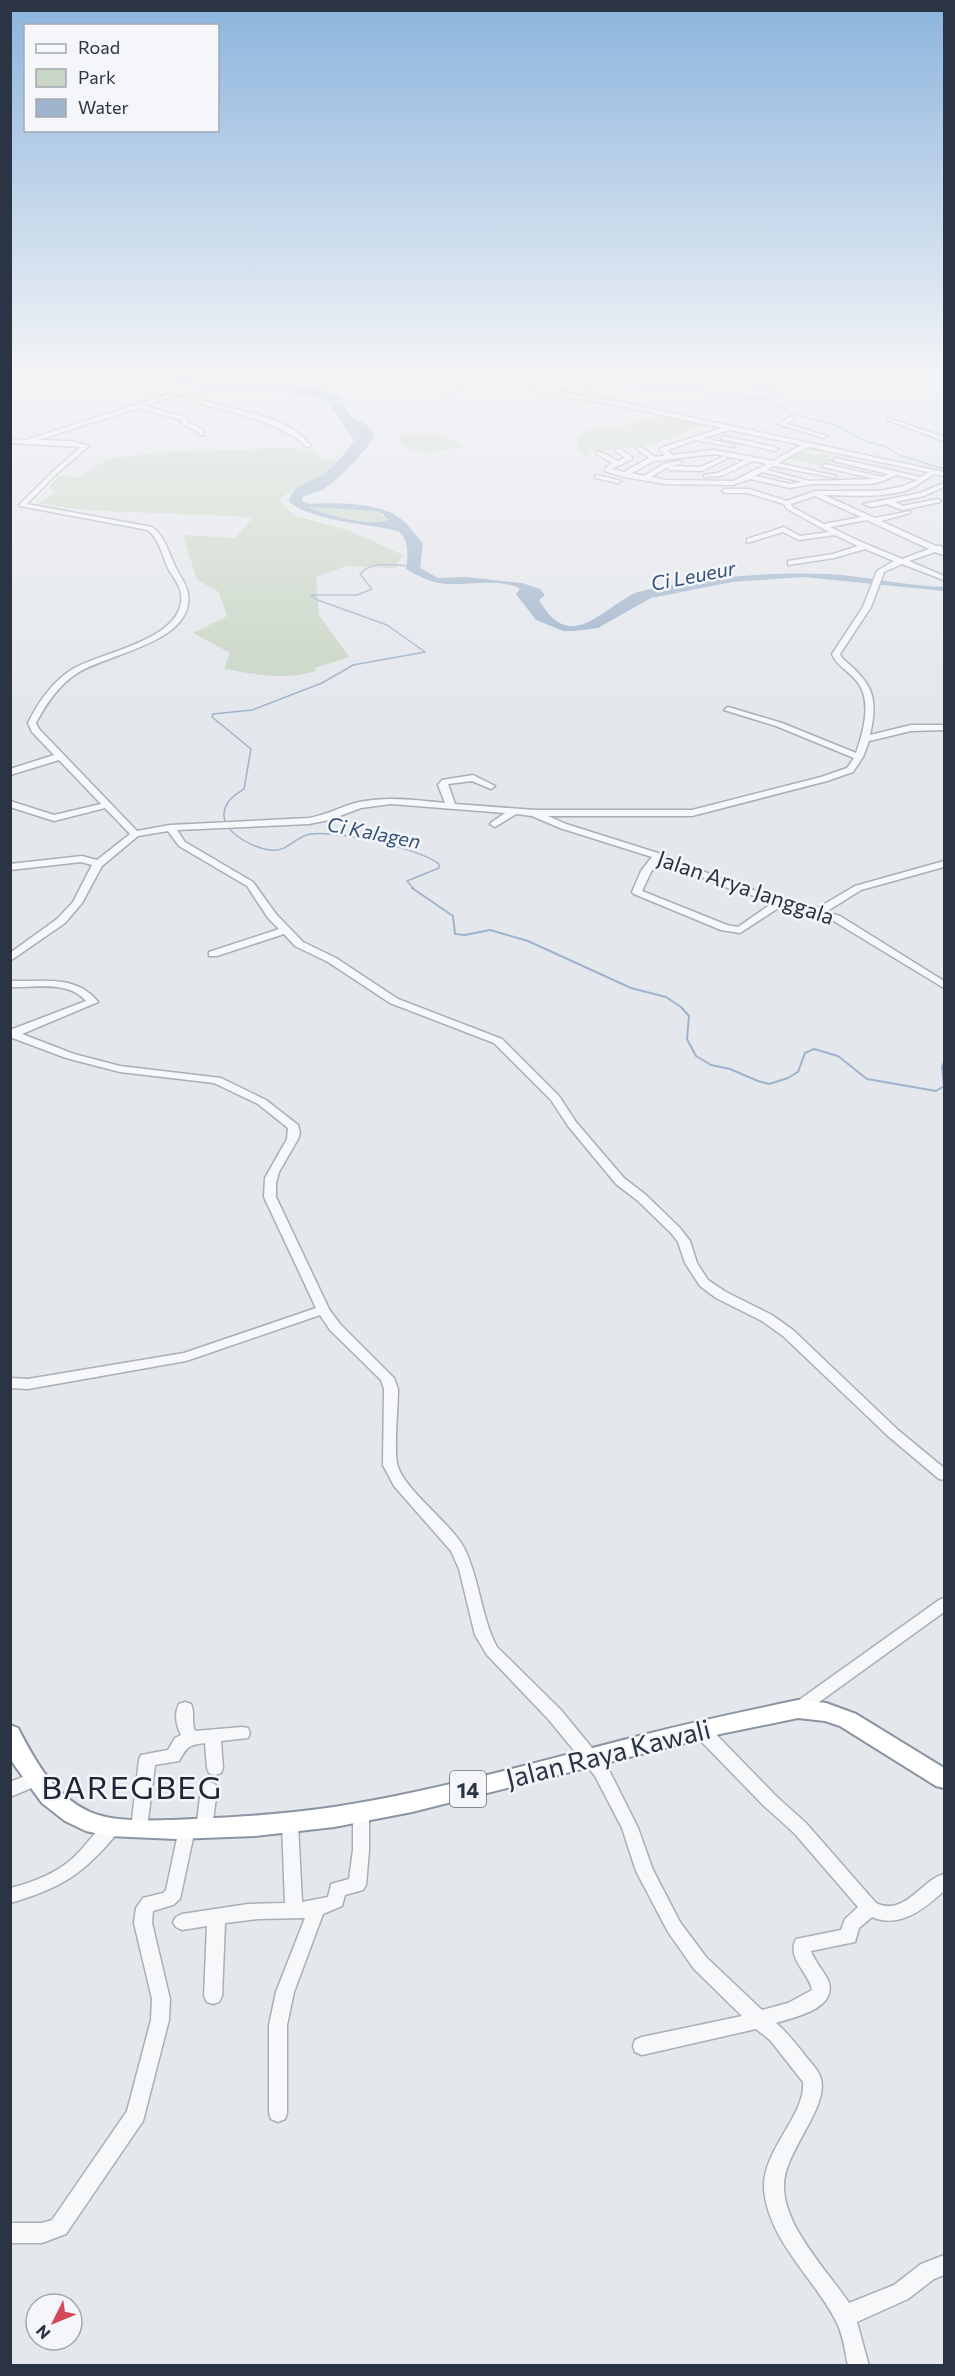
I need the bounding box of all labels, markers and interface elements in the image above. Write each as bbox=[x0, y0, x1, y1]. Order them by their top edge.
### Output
legend bbox=[24, 24, 219, 132]
text: Road bbox=[78, 36, 120, 58]
text: Park bbox=[78, 66, 116, 88]
text: Water bbox=[78, 96, 129, 118]
water label: Ci Leueur bbox=[649, 555, 738, 595]
water label: Ci Kalagen bbox=[325, 811, 423, 853]
street label: Jalan Arya Janggala bbox=[654, 844, 838, 930]
street label: Jalan Raya Kawali bbox=[502, 1712, 714, 1794]
district label: BAREGBEG bbox=[41, 1766, 223, 1806]
road number: 14 bbox=[450, 1771, 486, 1807]
north arrow bbox=[24, 2292, 84, 2352]
text: N bbox=[32, 2322, 54, 2343]

